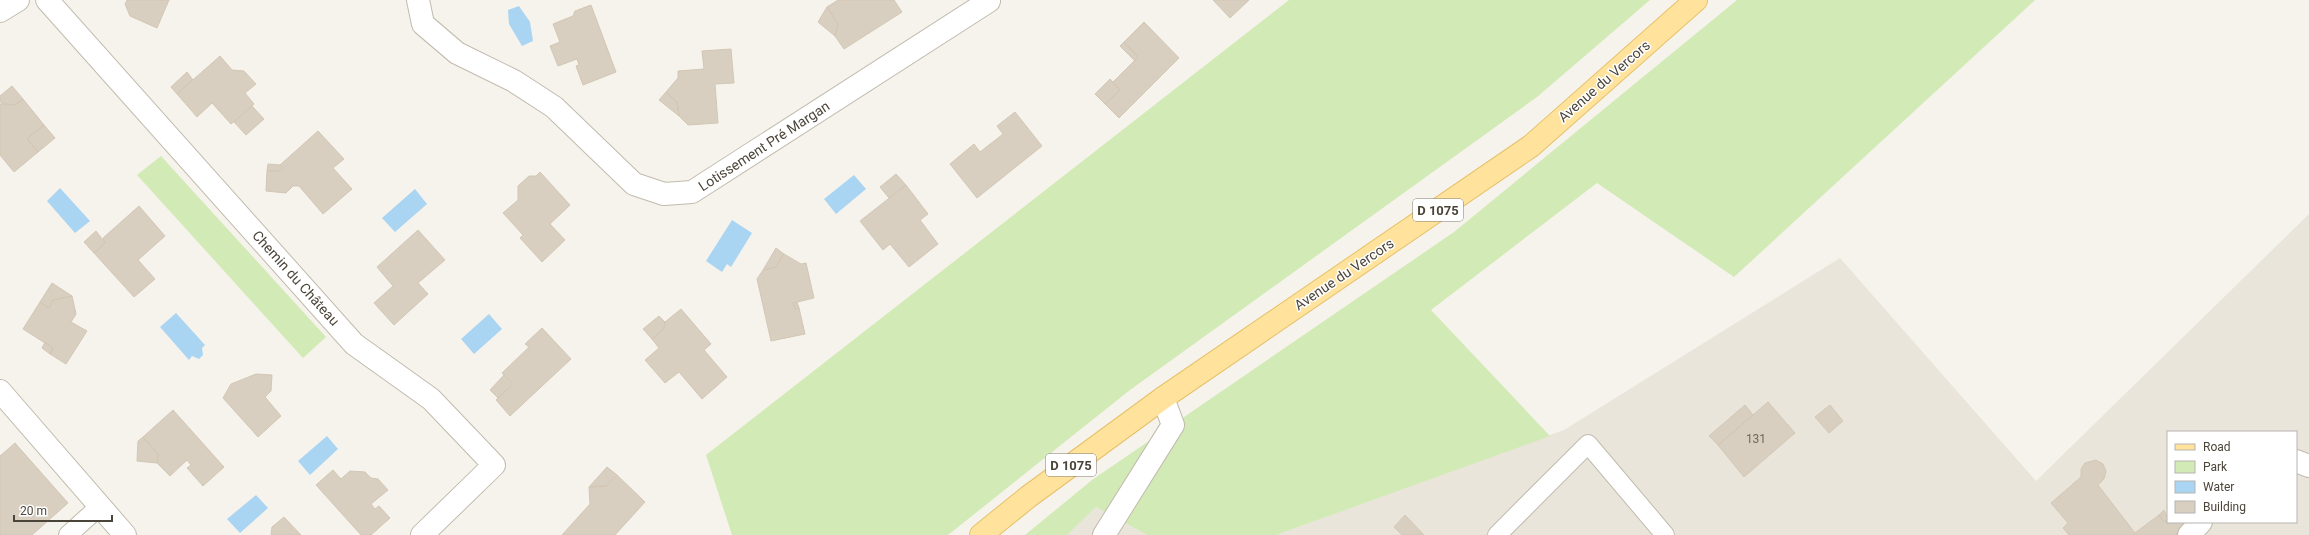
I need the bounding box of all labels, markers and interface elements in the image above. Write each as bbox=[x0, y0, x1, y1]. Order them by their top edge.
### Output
street label: Avenue du Vercors bbox=[1555, 37, 1653, 125]
street label: Lotissement Pré Margan bbox=[696, 98, 832, 194]
road number: D 1075 bbox=[1413, 199, 1463, 221]
street label: Chemin du Château bbox=[249, 227, 343, 329]
street label: Avenue du Vercors bbox=[1291, 235, 1397, 313]
legend bbox=[2167, 431, 2297, 523]
house number: 131 bbox=[1746, 432, 1766, 446]
text: Road bbox=[2203, 440, 2231, 454]
road number: D 1075 bbox=[1046, 454, 1096, 476]
text: Park bbox=[2203, 460, 2228, 474]
text: Water bbox=[2203, 480, 2234, 494]
scale bar bbox=[14, 497, 112, 523]
text: Building bbox=[2203, 500, 2246, 514]
text: 20 m bbox=[20, 504, 47, 518]

